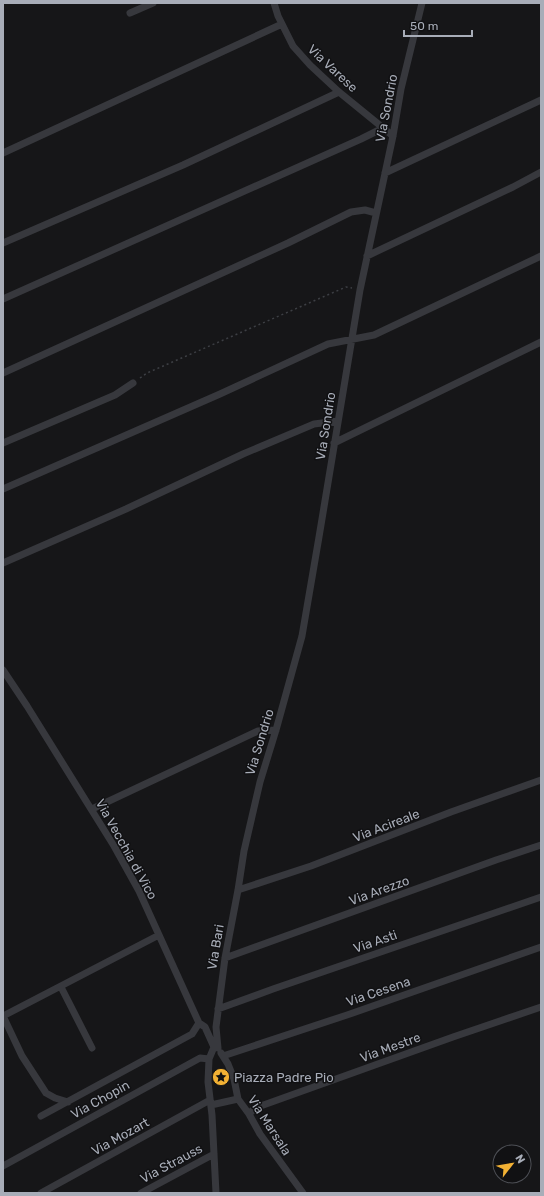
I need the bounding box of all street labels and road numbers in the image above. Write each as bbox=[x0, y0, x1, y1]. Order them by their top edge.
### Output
street label: Via Varese bbox=[305, 42, 361, 95]
street label: Via Sondrio bbox=[373, 73, 400, 143]
street label: Via Sondrio bbox=[313, 391, 338, 461]
street label: Via Sondrio bbox=[242, 707, 277, 777]
street label: Via Vecchia di Vico bbox=[93, 796, 160, 902]
street label: Via Acireale bbox=[351, 806, 422, 845]
street label: Via Arezzo bbox=[347, 873, 411, 908]
street label: Via Bari bbox=[204, 923, 227, 971]
street label: Via Asti bbox=[351, 927, 399, 956]
street label: Via Cesena bbox=[344, 973, 412, 1009]
street label: Via Mestre bbox=[358, 1030, 423, 1065]
street label: Via Chopin bbox=[68, 1077, 132, 1122]
street label: Via Marsala bbox=[245, 1092, 295, 1158]
street label: Via Mozart bbox=[89, 1114, 152, 1158]
street label: Via Strauss bbox=[138, 1141, 205, 1186]

